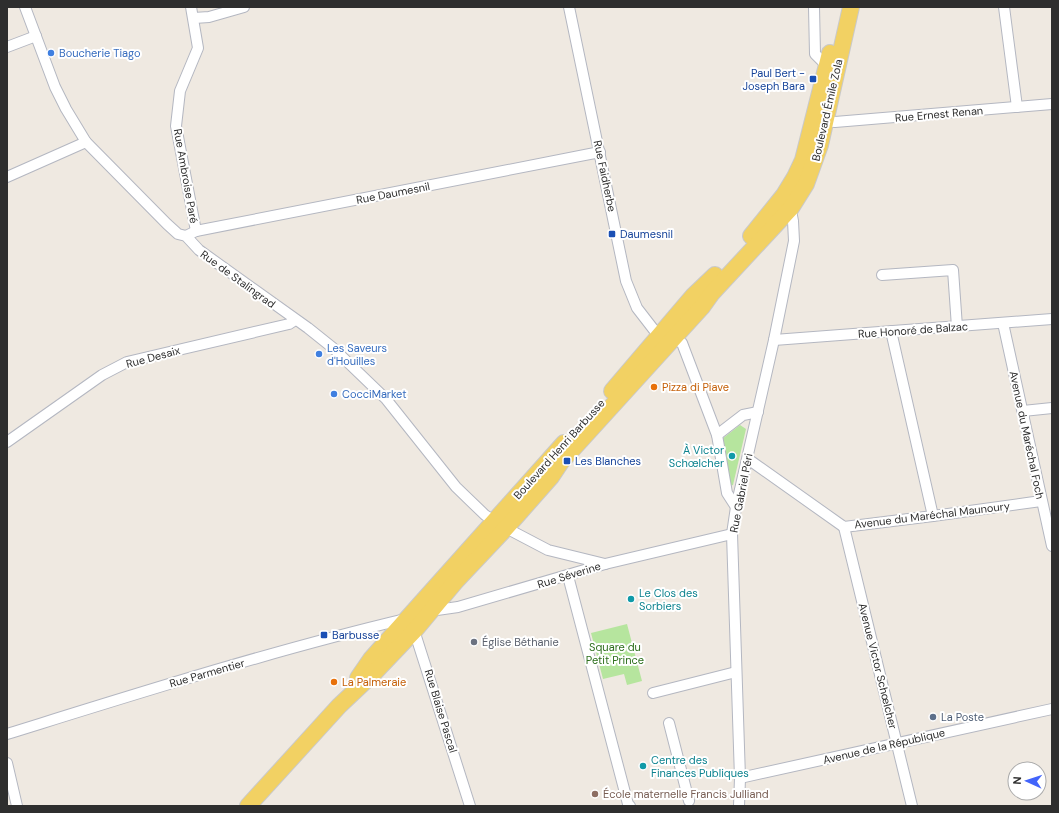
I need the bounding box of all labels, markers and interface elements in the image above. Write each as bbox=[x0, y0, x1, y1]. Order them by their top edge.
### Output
place label: Boucherie Tiago bbox=[59, 46, 140, 60]
marker: Boucherie Tiago bbox=[46, 48, 56, 58]
street label: Boulevard Émile Zola bbox=[808, 58, 846, 162]
place label: Paul Bert - Joseph Bara bbox=[742, 66, 805, 93]
marker: Paul Bert - Joseph Bara bbox=[808, 74, 818, 84]
street label: Rue Ernest Renan bbox=[894, 103, 984, 125]
street label: Rue Ambroise Paré bbox=[171, 128, 201, 224]
street label: Rue Faidherbe bbox=[591, 139, 619, 213]
street label: Rue Daumesnil bbox=[355, 179, 431, 207]
place label: Daumesnil bbox=[620, 227, 673, 241]
marker: Daumesnil bbox=[607, 229, 617, 239]
street label: Rue de Stalingrad bbox=[198, 247, 278, 311]
street label: Rue Honoré de Balzac bbox=[857, 319, 969, 341]
place label: Les Saveurs d'Houilles bbox=[327, 341, 387, 368]
street label: Rue Desaix bbox=[124, 343, 182, 371]
marker: Les Saveurs d'Houilles bbox=[314, 349, 324, 359]
street label: Avenue du Maréchal Foch bbox=[1007, 370, 1047, 500]
place label: Pizza di Piave bbox=[662, 380, 729, 394]
marker: Pizza di Piave bbox=[649, 382, 659, 392]
place label: CocciMarket bbox=[342, 387, 406, 401]
marker: CocciMarket bbox=[329, 389, 339, 399]
street label: Boulevard Henri Barbusse bbox=[510, 396, 608, 502]
place label: À Victor Schœlcher bbox=[669, 443, 724, 470]
marker: À Victor Schœlcher bbox=[727, 451, 737, 461]
street label: Rue Gabriel Péri bbox=[726, 452, 756, 534]
place label: Les Blanches bbox=[575, 454, 641, 468]
marker: Les Blanches bbox=[562, 456, 572, 466]
street label: Avenue du Maréchal Maunoury bbox=[853, 499, 1011, 531]
street label: Rue Séverine bbox=[536, 559, 602, 591]
place label: Le Clos des Sorbiers bbox=[639, 586, 698, 613]
marker: Le Clos des Sorbiers bbox=[626, 594, 636, 604]
street label: Avenue Victor Schœlcher bbox=[856, 602, 900, 730]
place label: Barbusse bbox=[332, 628, 379, 642]
marker: Barbusse bbox=[319, 630, 329, 640]
place label: Église Béthanie bbox=[482, 635, 559, 649]
marker: Église Béthanie bbox=[469, 637, 479, 647]
park label: Square du Petit Prince bbox=[586, 640, 644, 667]
street label: Rue Parmentier bbox=[168, 656, 246, 690]
street label: Rue Blaise Pascal bbox=[422, 667, 460, 755]
place label: La Palmeraie bbox=[342, 675, 406, 689]
marker: La Palmeraie bbox=[329, 677, 339, 687]
place label: La Poste bbox=[941, 710, 984, 724]
marker: La Poste bbox=[928, 712, 938, 722]
street label: Avenue de la République bbox=[822, 725, 946, 767]
place label: Centre des Finances Publiques bbox=[651, 753, 749, 780]
marker: Centre des Finances Publiques bbox=[638, 761, 648, 771]
north arrow bbox=[1007, 761, 1047, 801]
text: N bbox=[1010, 776, 1024, 785]
place label: École maternelle Francis Julliand bbox=[603, 787, 769, 801]
marker: École maternelle Francis Julliand bbox=[590, 789, 600, 799]

